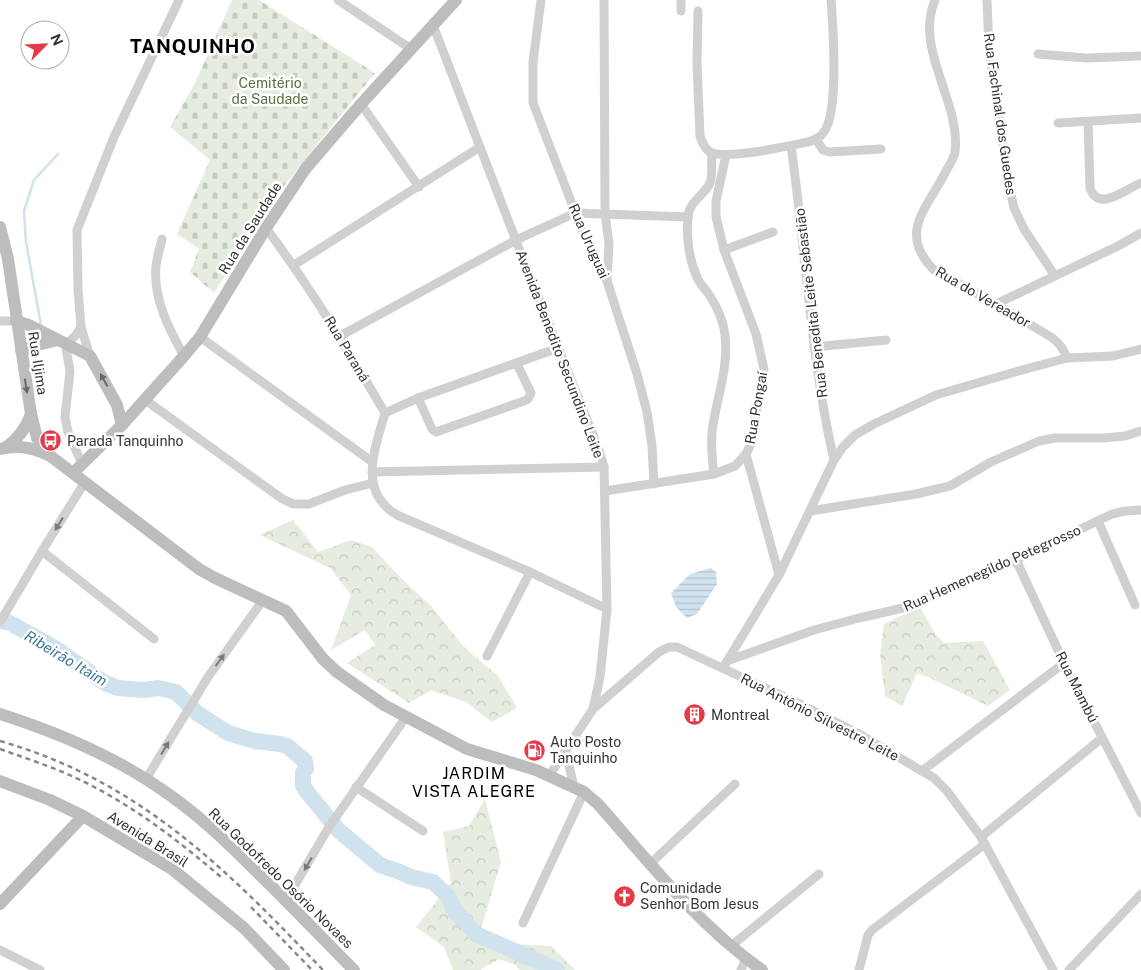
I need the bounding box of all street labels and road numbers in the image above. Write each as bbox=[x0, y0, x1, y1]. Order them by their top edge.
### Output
street label: Rua Fachinal dos Guedes bbox=[981, 32, 1019, 196]
street label: Rua da Saudade bbox=[215, 179, 285, 277]
street label: Rua Uruguai bbox=[565, 201, 613, 281]
street label: Rua Benedita Leite Sebastião bbox=[791, 207, 831, 399]
street label: Avenida Benedito Secundino Leite bbox=[513, 248, 607, 460]
street label: Rua do Vereador bbox=[933, 263, 1033, 331]
street label: Rua Paraná bbox=[321, 313, 373, 385]
street label: Rua Iljima bbox=[25, 330, 51, 396]
street label: Rua Pongaí bbox=[742, 370, 770, 445]
street label: Rua Hemenegildo Petegrosso bbox=[901, 522, 1083, 614]
street label: Rua Mambú bbox=[1052, 649, 1102, 725]
street label: Rua Antônio Silvestre Leite bbox=[738, 670, 902, 764]
street label: Rua Godofredo Osório Novaes bbox=[206, 805, 356, 951]
street label: Avenida Brasil bbox=[105, 808, 191, 870]

